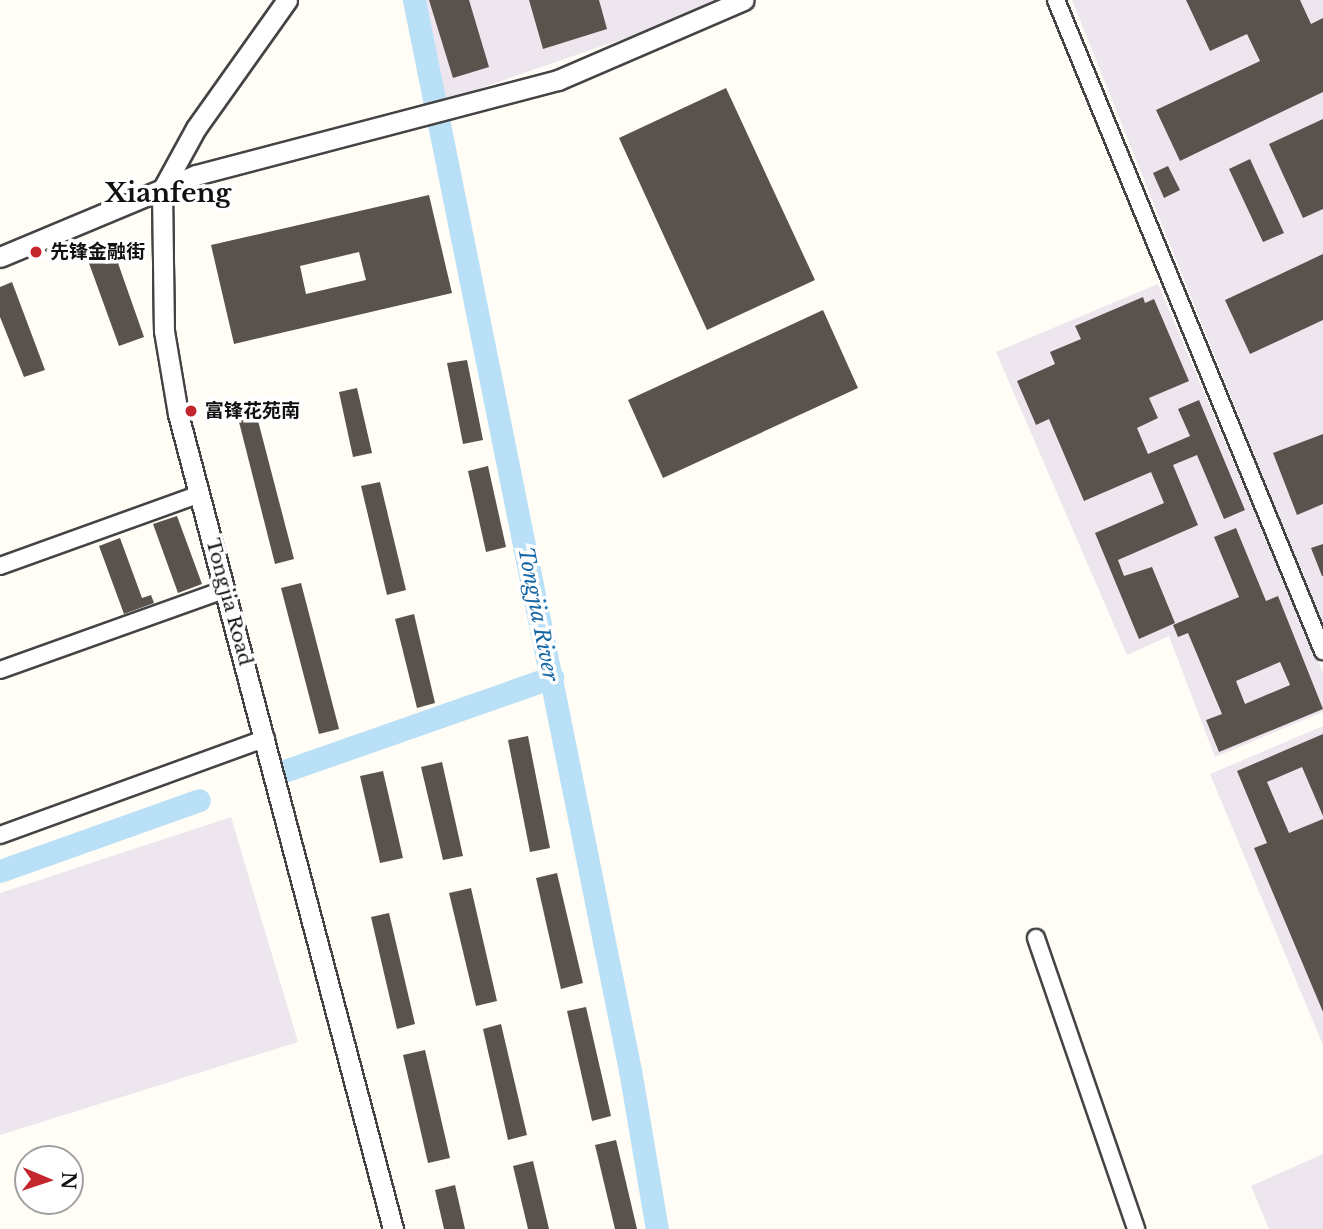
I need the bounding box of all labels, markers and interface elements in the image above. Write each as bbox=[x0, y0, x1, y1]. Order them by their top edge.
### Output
district label: Xianfeng bbox=[105, 178, 231, 210]
place label: 先锋金融街 bbox=[50, 241, 145, 263]
marker: 先锋金融街 bbox=[28, 244, 44, 260]
place label: 富锋花苑南 bbox=[205, 400, 300, 422]
marker: 富锋花苑南 bbox=[183, 403, 199, 419]
street label: Tongjia Road bbox=[201, 536, 257, 668]
water label: Tongjia River bbox=[513, 544, 563, 684]
north arrow bbox=[14, 1145, 84, 1215]
text: N bbox=[57, 1171, 80, 1190]

